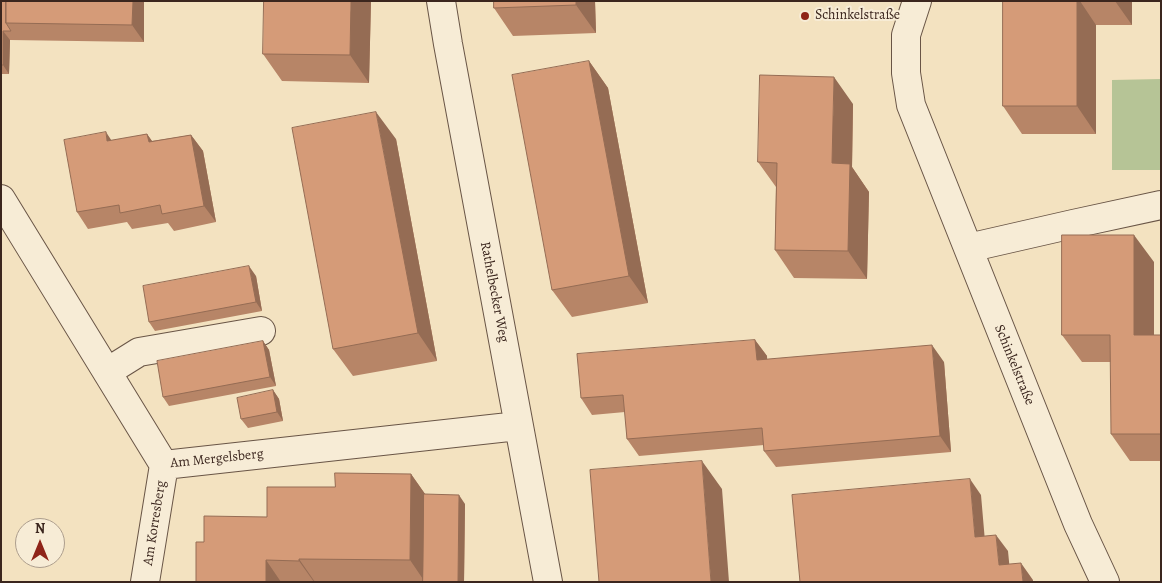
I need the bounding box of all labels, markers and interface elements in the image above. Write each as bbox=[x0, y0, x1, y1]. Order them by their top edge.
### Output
place label: Schinkelstraße bbox=[815, 8, 900, 24]
marker: Schinkelstraße bbox=[799, 10, 811, 22]
street label: Rathelbecker Weg bbox=[476, 240, 512, 344]
street label: Schinkelstraße bbox=[990, 322, 1038, 408]
street label: Am Mergelsberg bbox=[170, 446, 264, 472]
street label: Am Korresberg bbox=[140, 479, 170, 567]
north arrow bbox=[15, 518, 65, 568]
text: N bbox=[35, 519, 45, 538]

